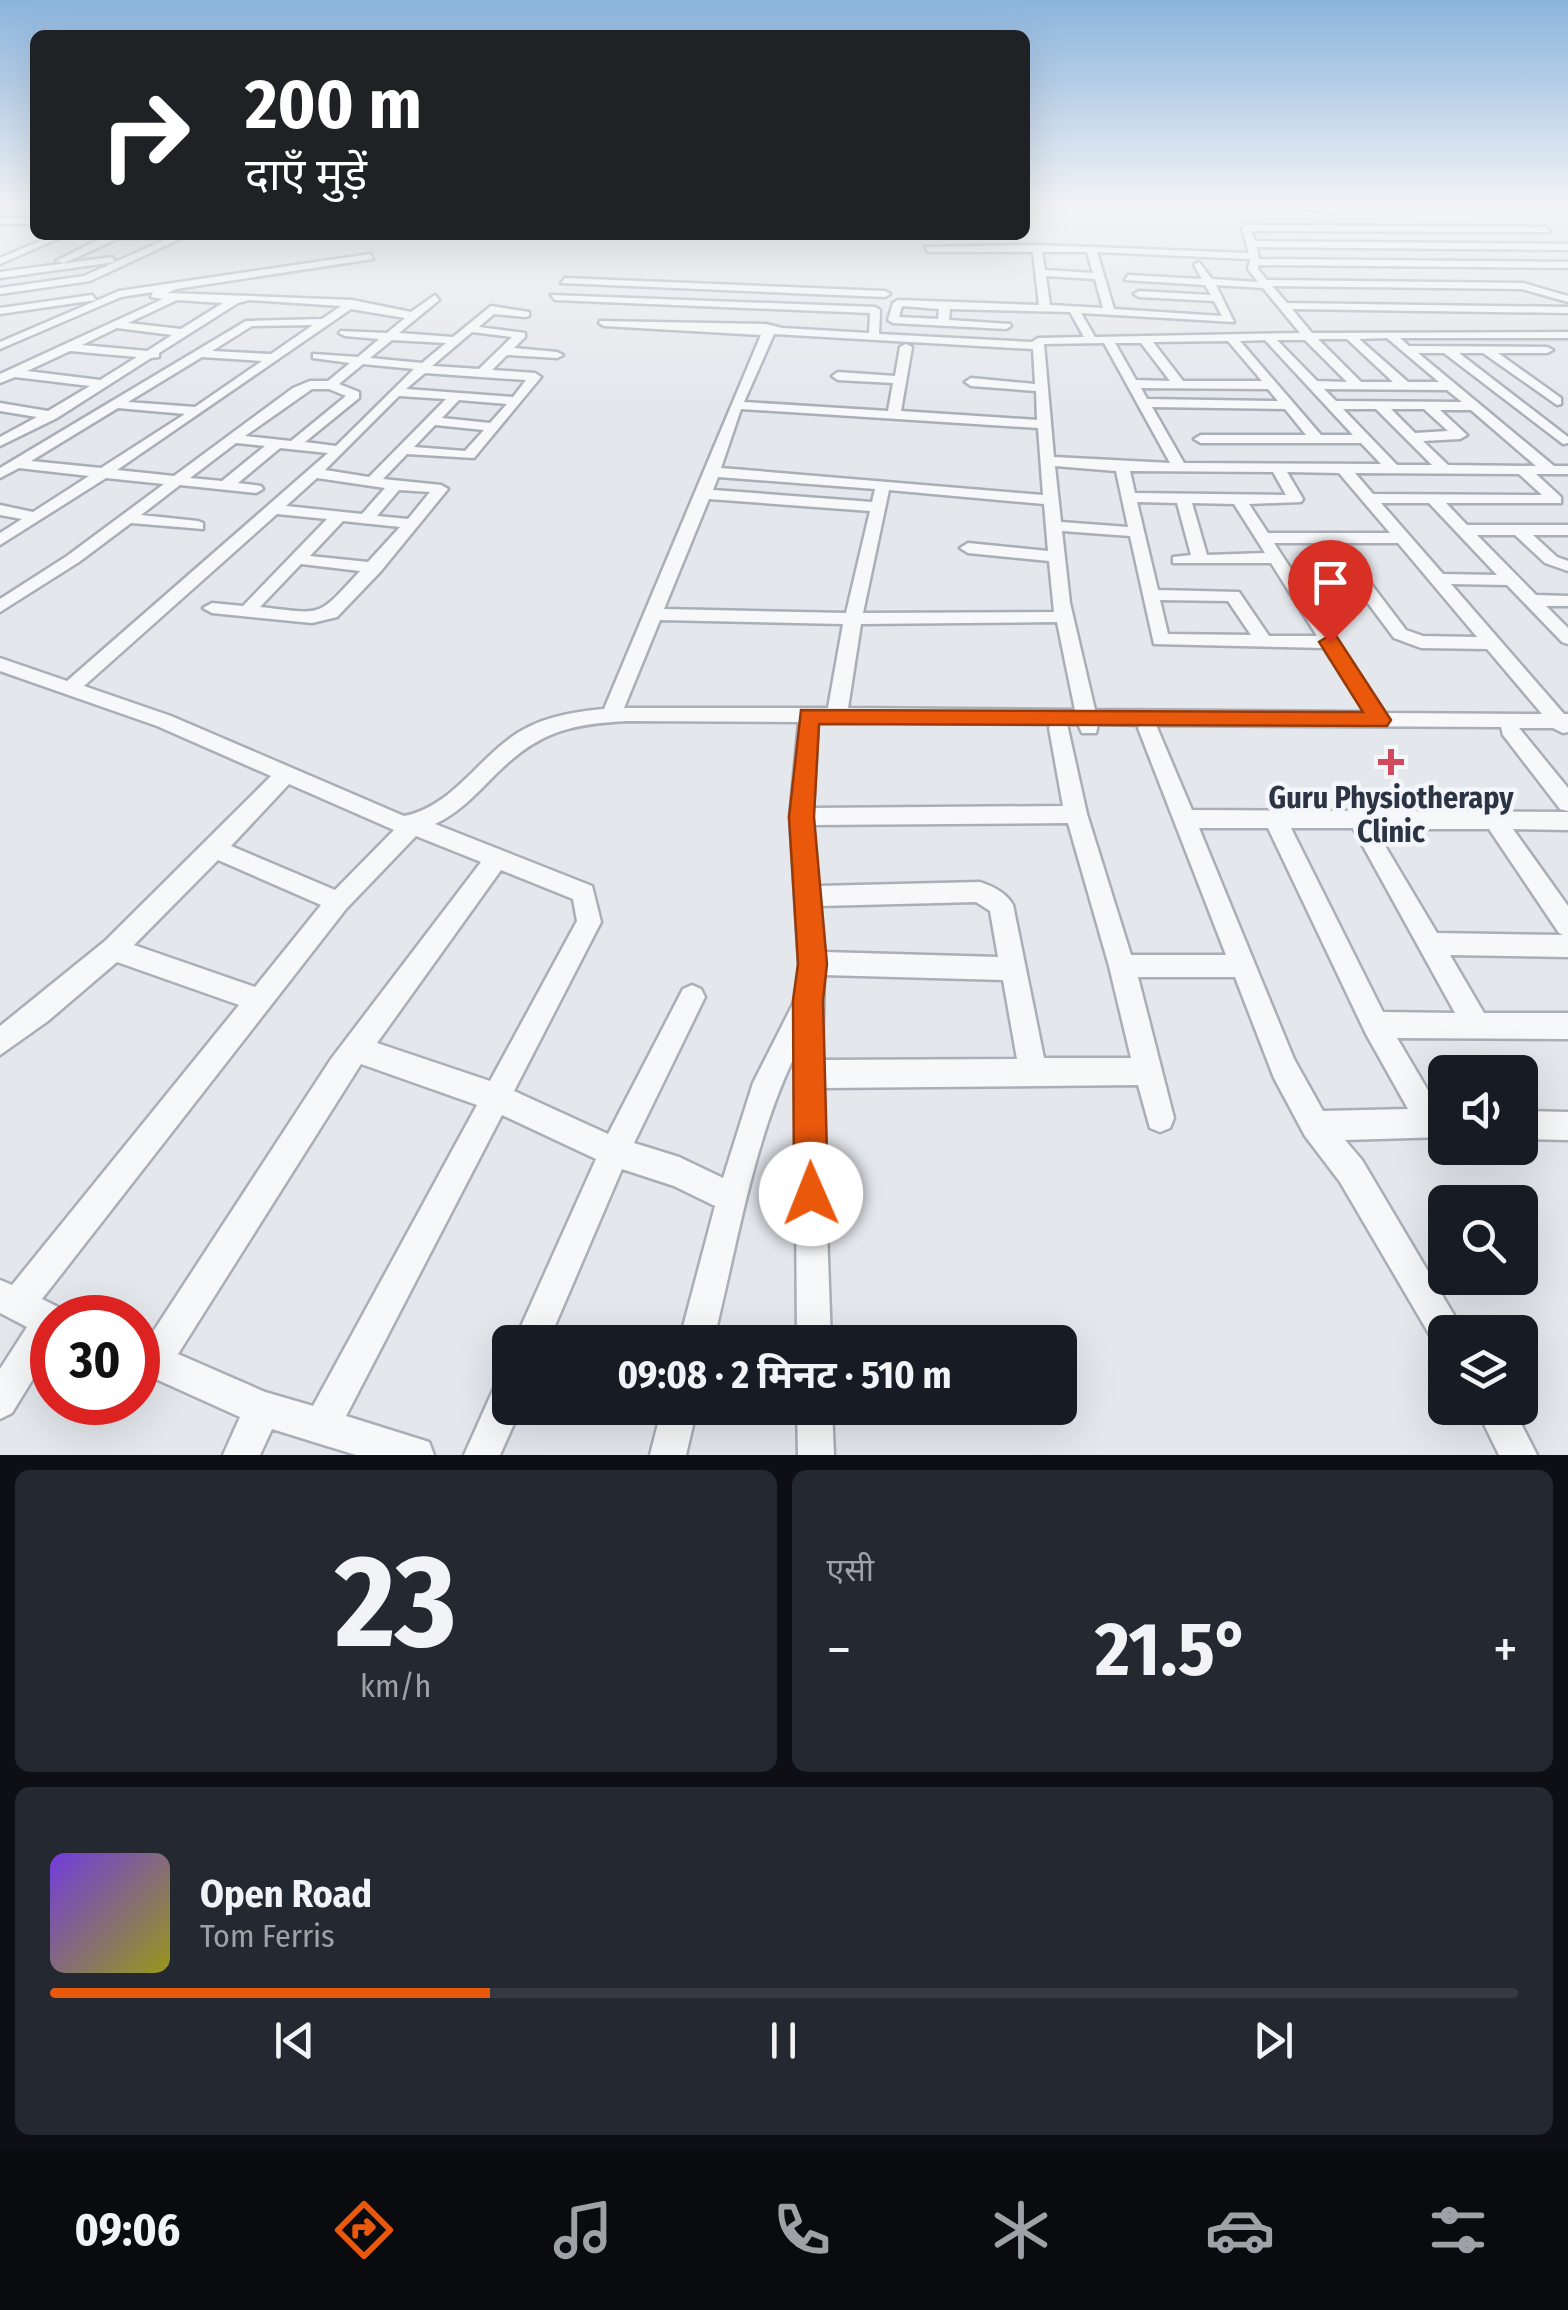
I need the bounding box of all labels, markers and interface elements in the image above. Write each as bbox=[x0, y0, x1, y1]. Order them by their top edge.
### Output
text: 200 m bbox=[245, 63, 422, 147]
icon: right bbox=[80, 70, 210, 200]
text: दाएँ मुड़ें bbox=[245, 148, 367, 202]
pin bbox=[1288, 540, 1373, 643]
icon: arrive bbox=[1303, 555, 1358, 610]
marker: Guru Physiotherapy Clinic bbox=[1378, 749, 1404, 775]
place label: Guru Physiotherapy Clinic bbox=[1268, 780, 1514, 850]
map controls bbox=[1428, 1055, 1538, 1425]
button: sound bbox=[1428, 1055, 1538, 1165]
position arrow bbox=[759, 1142, 863, 1246]
button: search bbox=[1428, 1185, 1538, 1295]
speed limit sign: 30 bbox=[30, 1295, 160, 1425]
button: layers bbox=[1428, 1315, 1538, 1425]
text: 09:08 · 2 मिनट · 510 m bbox=[617, 1352, 952, 1398]
text: 23 bbox=[335, 1524, 457, 1680]
text: एसी bbox=[827, 1551, 874, 1589]
text: 21.5° bbox=[1095, 1605, 1249, 1695]
text: − bbox=[827, 1617, 851, 1683]
text: + bbox=[1493, 1617, 1518, 1683]
text: km/h bbox=[360, 1667, 431, 1705]
text: Open Road bbox=[200, 1871, 372, 1917]
text: Tom Ferris bbox=[200, 1917, 335, 1955]
icon: previous bbox=[267, 2013, 322, 2068]
icon: pause bbox=[756, 2013, 811, 2068]
icon: next bbox=[1246, 2013, 1301, 2068]
icon: directions bbox=[329, 2195, 399, 2265]
icon: music bbox=[548, 2195, 618, 2265]
icon: phone bbox=[767, 2195, 837, 2265]
icon: climate bbox=[986, 2195, 1056, 2265]
icon: car bbox=[1205, 2195, 1275, 2265]
icon: filters bbox=[1423, 2195, 1493, 2265]
text: 09:06 bbox=[74, 2203, 180, 2257]

